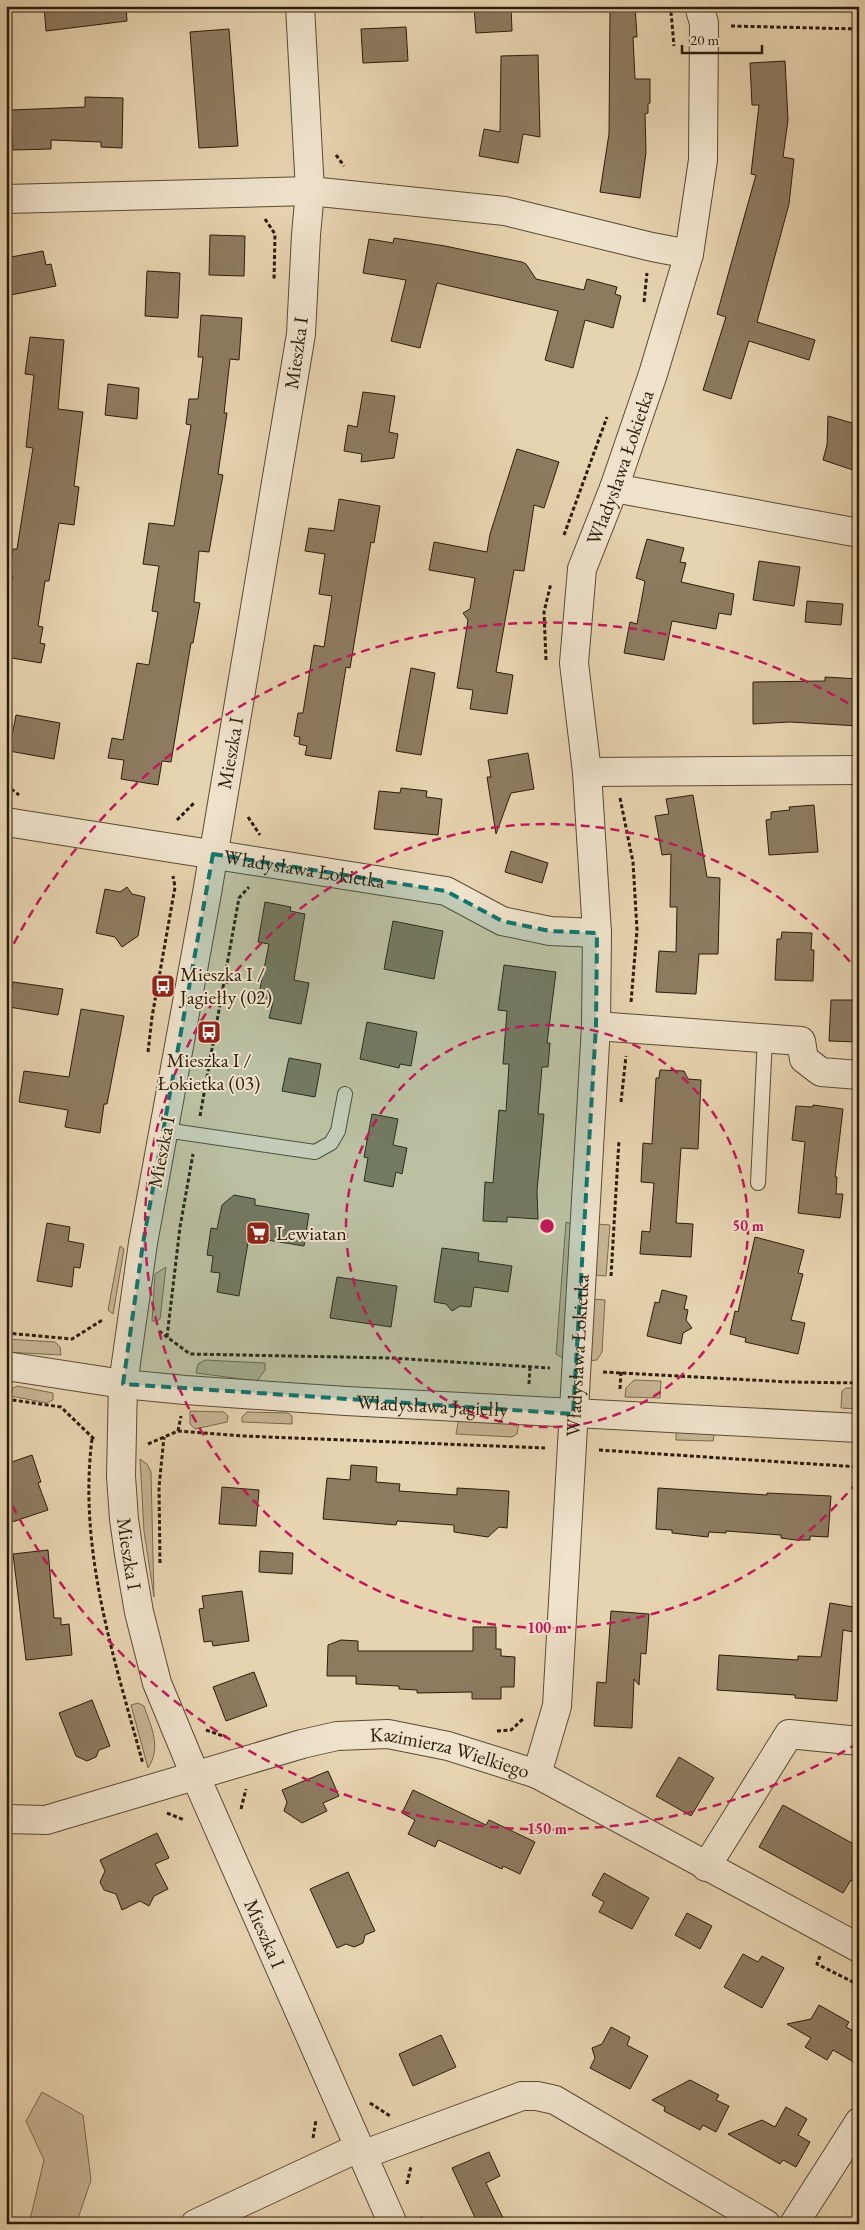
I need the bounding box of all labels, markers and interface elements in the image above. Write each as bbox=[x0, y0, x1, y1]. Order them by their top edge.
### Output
scale bar bbox=[682, 22, 762, 54]
text: 20 m bbox=[690, 30, 719, 49]
street label: Mieszka I bbox=[278, 315, 314, 391]
street label: Władysława Łokietka bbox=[580, 386, 660, 549]
street label: Mieszka I bbox=[211, 715, 249, 791]
street label: Władysława Łokietka bbox=[222, 843, 387, 894]
place label: Mieszka I / Jagiełły (02) bbox=[178, 961, 272, 1010]
bus stop icon: Mieszka I / Jagiełły (02) bbox=[150, 973, 176, 999]
bus stop icon: Mieszka I / Łokietka (03) bbox=[196, 1019, 222, 1045]
place label: Mieszka I / Łokietka (03) bbox=[158, 1047, 260, 1096]
street label: Mieszka I bbox=[141, 1114, 181, 1190]
text: 50 m bbox=[732, 1216, 764, 1235]
centre of rings bbox=[538, 1217, 556, 1235]
supermarket icon: Lewiatan bbox=[245, 1220, 271, 1246]
place label: Lewiatan bbox=[276, 1220, 347, 1246]
street label: Władysława Łokietka bbox=[559, 1273, 595, 1438]
street label: Władysława Jagiełły bbox=[356, 1389, 509, 1423]
street label: Mieszka I bbox=[111, 1516, 148, 1592]
text: 100 m bbox=[527, 1618, 567, 1637]
street label: Kazimierza Wielkiego bbox=[369, 1721, 533, 1784]
text: 150 m bbox=[527, 1819, 567, 1838]
street label: Mieszka I bbox=[238, 1895, 292, 1972]

